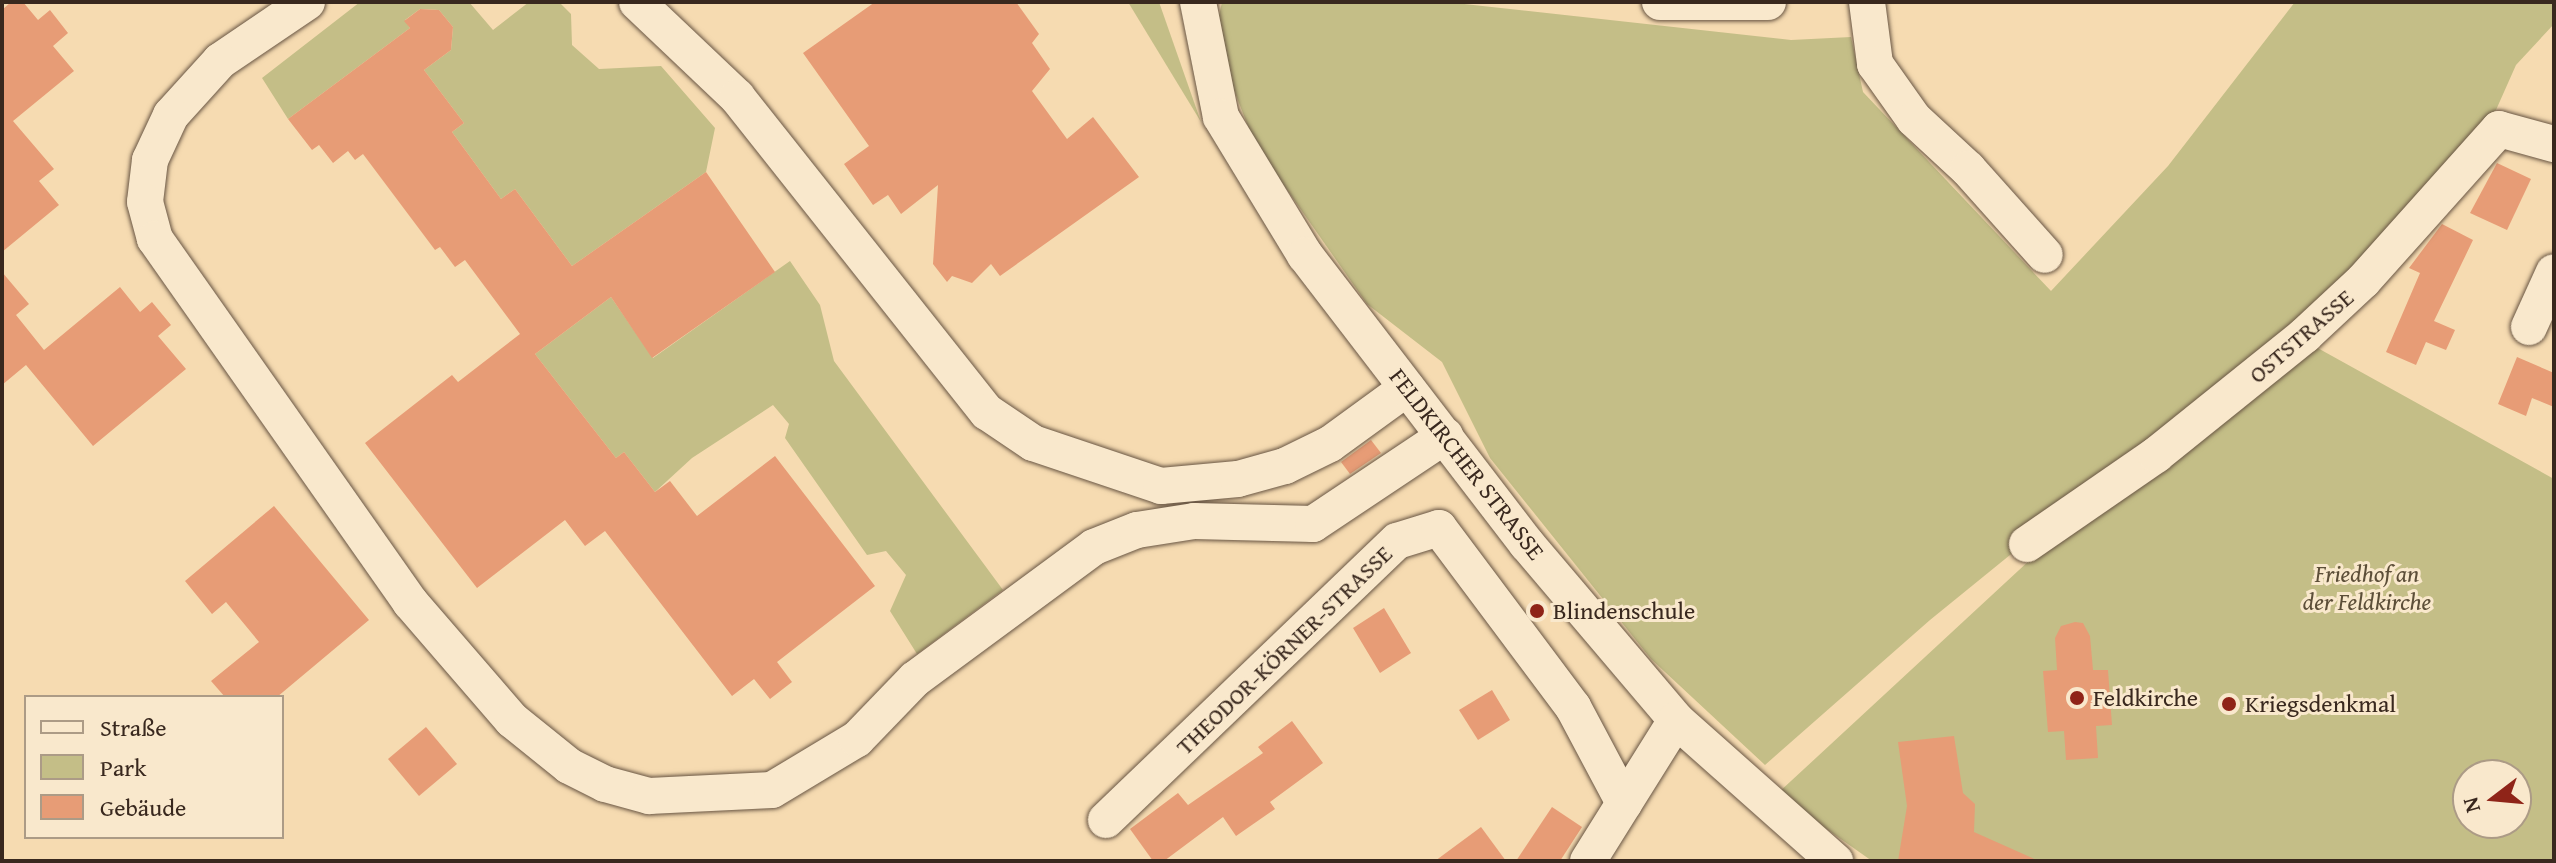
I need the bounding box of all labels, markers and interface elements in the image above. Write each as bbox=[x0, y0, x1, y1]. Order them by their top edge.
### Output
street label: OSTSTRASSE bbox=[2243, 283, 2359, 389]
street label: FELDKIRCHER STRASSE bbox=[1383, 363, 1551, 565]
street label: THEODOR-KÖRNER-STRASSE bbox=[1170, 539, 1398, 761]
park label: Friedhof an der Feldkirche bbox=[2303, 560, 2431, 616]
place label: Blindenschule bbox=[1553, 597, 1695, 625]
marker: Blindenschule bbox=[1528, 602, 1546, 620]
place label: Feldkirche bbox=[2093, 684, 2198, 712]
marker: Feldkirche bbox=[2068, 689, 2086, 707]
place label: Kriegsdenkmal bbox=[2245, 690, 2396, 718]
legend bbox=[24, 695, 284, 839]
marker: Kriegsdenkmal bbox=[2220, 695, 2238, 713]
text: Straße bbox=[100, 710, 167, 745]
text: Park bbox=[100, 750, 146, 785]
north arrow bbox=[2452, 759, 2532, 839]
text: Gebäude bbox=[100, 790, 186, 825]
text: N bbox=[2453, 794, 2488, 817]

